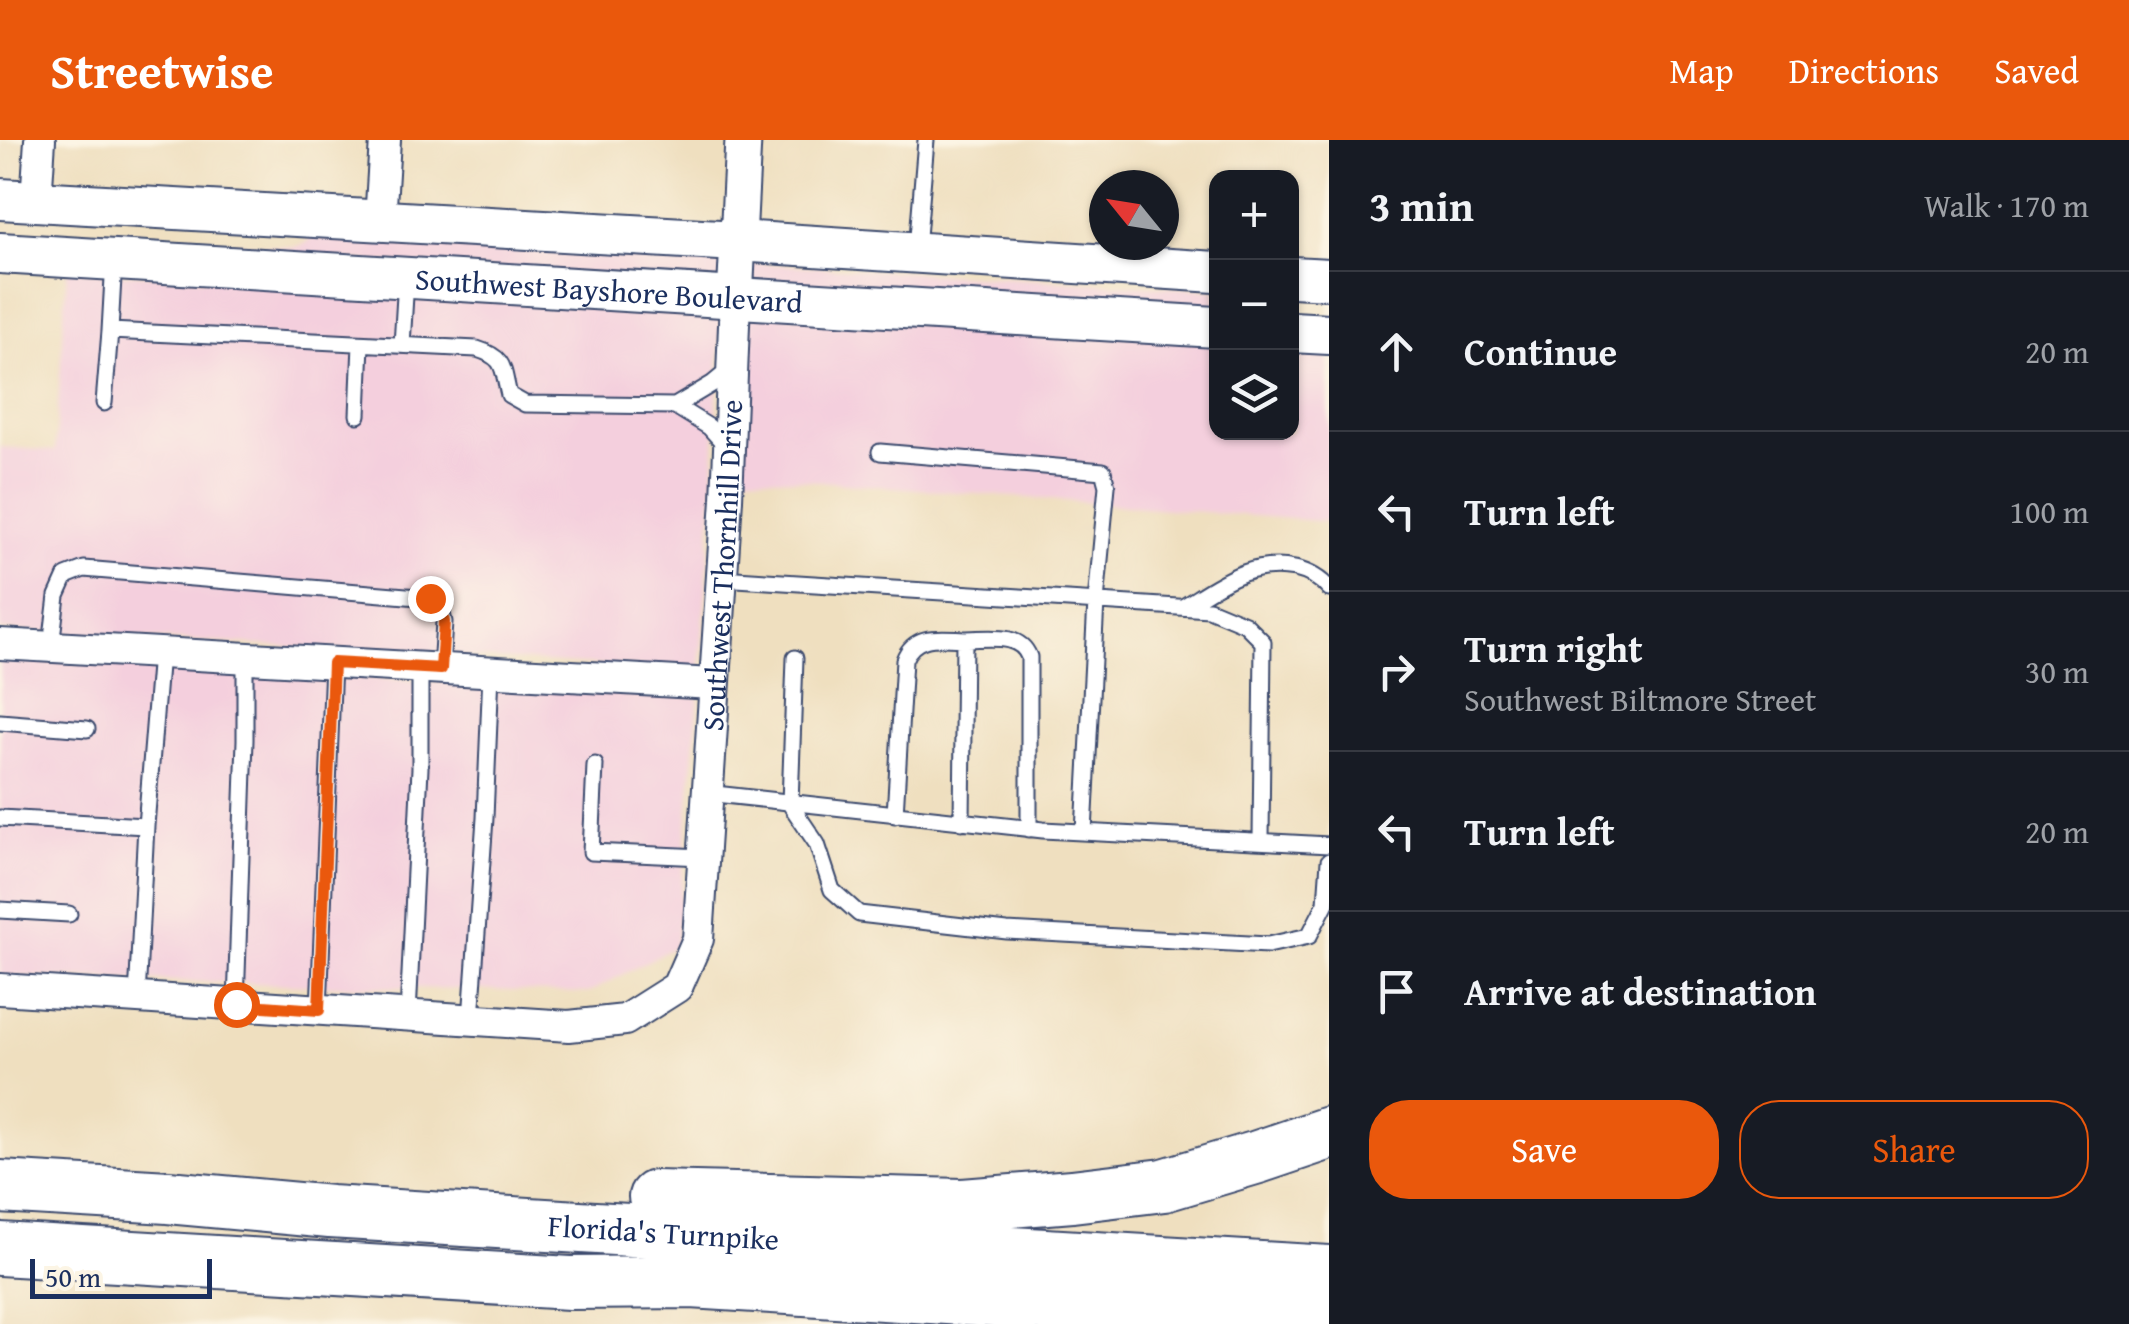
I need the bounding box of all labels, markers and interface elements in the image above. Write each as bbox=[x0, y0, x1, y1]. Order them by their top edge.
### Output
text: Streetwise bbox=[50, 35, 274, 106]
text: Map bbox=[1670, 45, 1734, 96]
text: Directions bbox=[1789, 45, 1939, 96]
text: Saved bbox=[1994, 45, 2079, 96]
north arrow bbox=[1089, 170, 1179, 260]
map controls bbox=[1209, 170, 1299, 440]
button: + bbox=[1209, 170, 1299, 260]
text: 3 min bbox=[1369, 175, 1474, 236]
text: Walk · 170 m bbox=[1924, 182, 2089, 229]
street label: Southwest Bayshore Boulevard bbox=[414, 256, 804, 324]
button: − bbox=[1209, 260, 1299, 350]
text: Continue bbox=[1464, 323, 1617, 379]
icon: ahead bbox=[1369, 324, 1424, 379]
text: 20 m bbox=[2025, 328, 2089, 375]
button: layers bbox=[1209, 350, 1299, 440]
street label: Southwest Thornhill Drive bbox=[690, 399, 753, 732]
text: Turn left bbox=[1464, 483, 1615, 539]
icon: left bbox=[1369, 484, 1424, 539]
text: 100 m bbox=[2010, 488, 2089, 535]
route end bbox=[408, 576, 454, 622]
text: Turn right bbox=[1464, 620, 1643, 676]
icon: right bbox=[1369, 644, 1424, 699]
text: 30 m bbox=[2025, 648, 2089, 695]
text: Southwest Biltmore Street bbox=[1464, 676, 1816, 723]
text: Turn left bbox=[1464, 803, 1615, 859]
icon: left bbox=[1369, 804, 1424, 859]
text: 20 m bbox=[2025, 808, 2089, 855]
text: Arrive at destination bbox=[1464, 963, 1817, 1019]
icon: arrive bbox=[1369, 964, 1424, 1019]
route start bbox=[214, 982, 260, 1028]
button: Save bbox=[1369, 1100, 1719, 1199]
button: Share bbox=[1739, 1100, 2089, 1199]
street label: Florida's Turnpike bbox=[547, 1203, 780, 1261]
scale bar bbox=[30, 1254, 212, 1298]
text: 50 m bbox=[45, 1256, 101, 1297]

